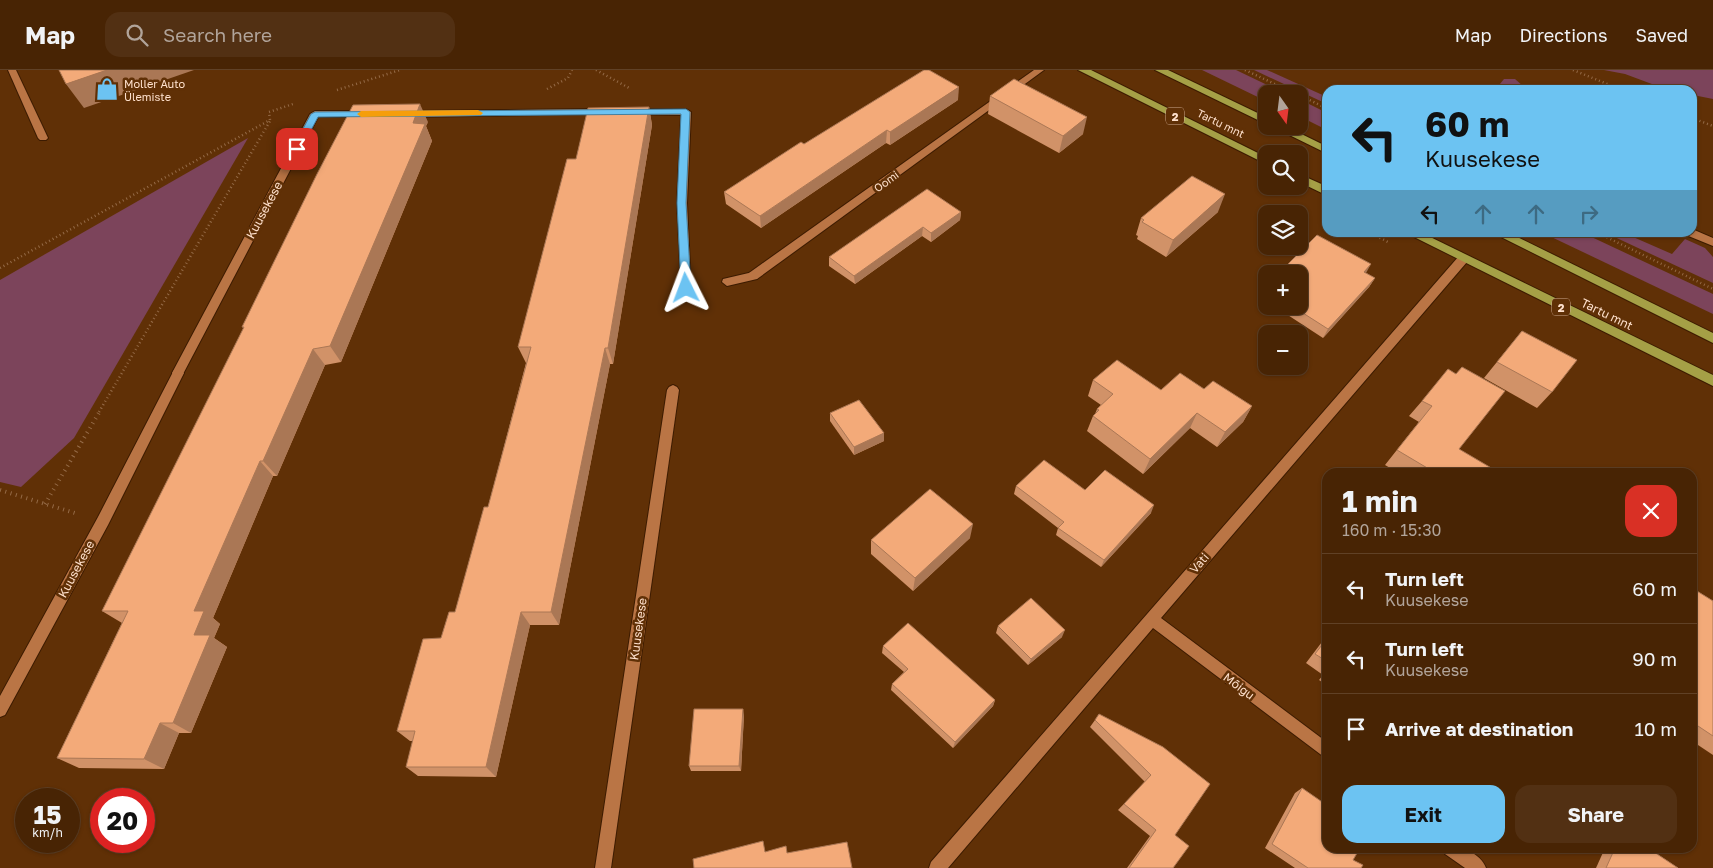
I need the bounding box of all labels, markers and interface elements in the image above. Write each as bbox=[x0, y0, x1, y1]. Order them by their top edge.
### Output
search box bbox=[105, 12, 455, 57]
text: Map bbox=[25, 20, 75, 49]
icon: search bbox=[123, 21, 151, 49]
text: Search here bbox=[163, 23, 272, 46]
text: Map bbox=[1455, 24, 1491, 46]
text: Directions bbox=[1519, 24, 1607, 46]
text: Saved bbox=[1635, 24, 1688, 46]
shop icon: Moller Auto Ülemiste bbox=[94, 76, 120, 102]
place label: Moller Auto Ülemiste bbox=[124, 77, 186, 103]
north arrow bbox=[1258, 85, 1308, 135]
map controls bbox=[1258, 85, 1308, 375]
text: 60 m bbox=[1425, 103, 1509, 145]
icon: left bbox=[1342, 105, 1407, 170]
street label: Tartu mnt bbox=[1195, 106, 1247, 140]
road number: 2 bbox=[1166, 107, 1184, 124]
pin bbox=[276, 128, 318, 170]
icon: arrive bbox=[283, 135, 311, 163]
button: search bbox=[1258, 145, 1308, 195]
text: Kuusekese bbox=[1425, 145, 1540, 172]
street label: Oomi bbox=[871, 168, 901, 194]
street label: Kuusekese bbox=[243, 179, 285, 241]
icon: left bbox=[1416, 200, 1444, 228]
icon: ahead bbox=[1469, 200, 1497, 228]
icon: ahead bbox=[1522, 200, 1550, 228]
icon: right bbox=[1575, 200, 1603, 228]
button: layers bbox=[1258, 205, 1308, 255]
position arrow bbox=[659, 261, 711, 313]
button: + bbox=[1258, 265, 1308, 315]
street label: Tartu mnt bbox=[1579, 295, 1636, 333]
road number: 2 bbox=[1552, 298, 1570, 316]
button: − bbox=[1258, 325, 1308, 375]
text: 1 min bbox=[1342, 483, 1418, 519]
button: close bbox=[1625, 485, 1677, 537]
text: 160 m · 15:30 bbox=[1342, 520, 1441, 540]
street label: Kuusekese bbox=[55, 538, 97, 600]
street label: Vati bbox=[1186, 550, 1212, 576]
text: Turn left bbox=[1385, 567, 1464, 590]
icon: left bbox=[1342, 575, 1370, 603]
text: 60 m bbox=[1632, 577, 1677, 600]
text: Kuusekese bbox=[1385, 590, 1469, 610]
street label: Kuusekese bbox=[626, 597, 650, 661]
text: Turn left bbox=[1385, 637, 1464, 660]
icon: left bbox=[1342, 645, 1370, 673]
text: 90 m bbox=[1632, 647, 1677, 670]
text: Kuusekese bbox=[1385, 660, 1469, 680]
street label: Mõigu bbox=[1220, 669, 1258, 703]
icon: arrive bbox=[1342, 715, 1370, 743]
text: Arrive at destination bbox=[1385, 717, 1573, 740]
text: 10 m bbox=[1634, 717, 1677, 740]
button: Exit bbox=[1342, 785, 1505, 843]
button: Share bbox=[1515, 785, 1677, 843]
speed limit sign: 20 bbox=[90, 788, 155, 853]
text: 15 bbox=[33, 799, 62, 830]
text: km/h bbox=[32, 825, 63, 840]

